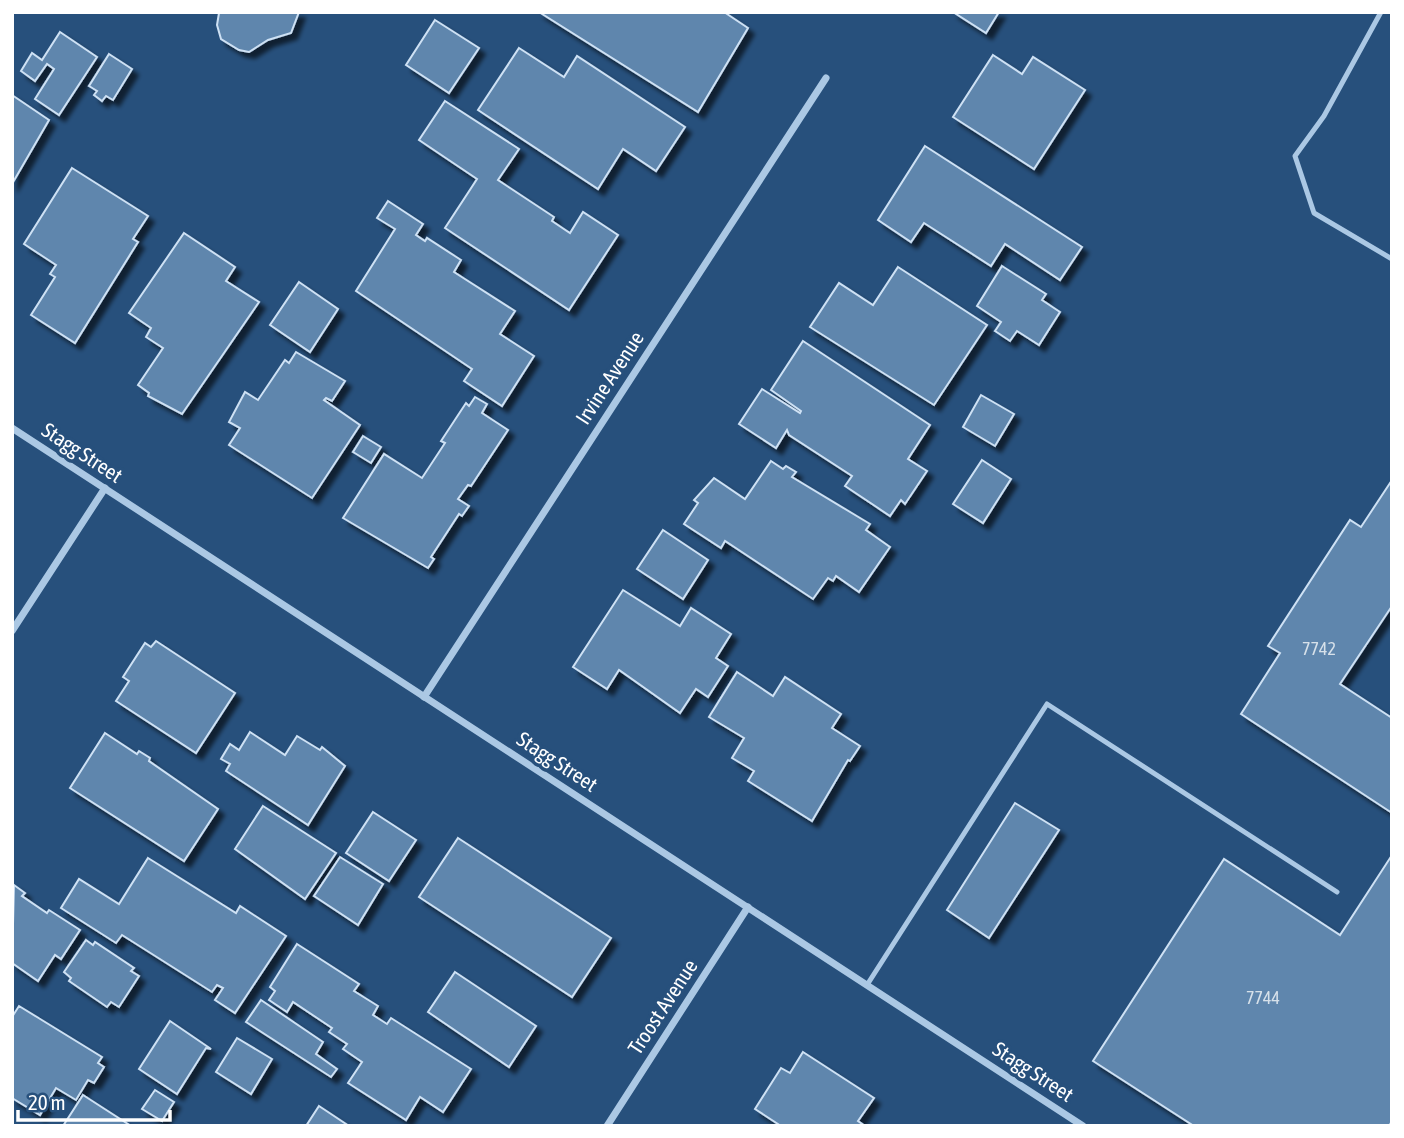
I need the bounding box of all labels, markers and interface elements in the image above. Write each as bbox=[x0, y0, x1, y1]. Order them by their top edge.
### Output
street label: Irvine Avenue bbox=[570, 327, 648, 428]
street label: Stagg Street bbox=[38, 417, 127, 487]
house number: 7742 bbox=[1302, 638, 1336, 659]
street label: Stagg Street bbox=[513, 726, 602, 796]
street label: Troost Avenue bbox=[623, 954, 702, 1058]
house number: 7744 bbox=[1246, 987, 1280, 1008]
street label: Stagg Street bbox=[989, 1036, 1078, 1106]
scale bar bbox=[18, 1078, 170, 1122]
text: 20 m bbox=[28, 1090, 66, 1114]

